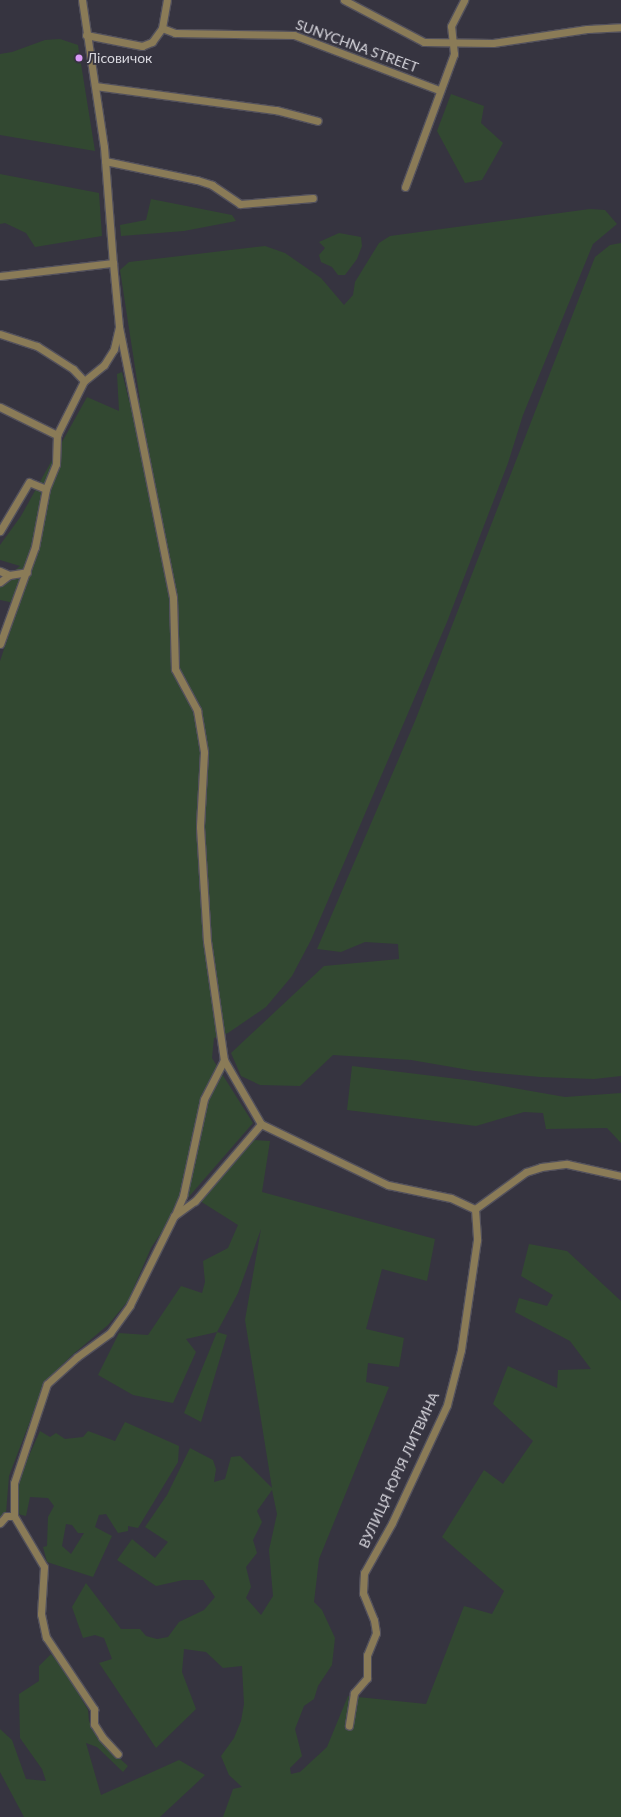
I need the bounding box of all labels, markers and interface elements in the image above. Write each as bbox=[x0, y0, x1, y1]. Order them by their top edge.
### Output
street label: SUNYCHNA STREET bbox=[293, 16, 421, 76]
place label: Лісовичок bbox=[87, 50, 152, 66]
marker: Лісовичок bbox=[74, 53, 84, 63]
street label: ВУЛИЦЯ ЮРІЯ ЛИТВИНА bbox=[355, 1389, 443, 1551]

